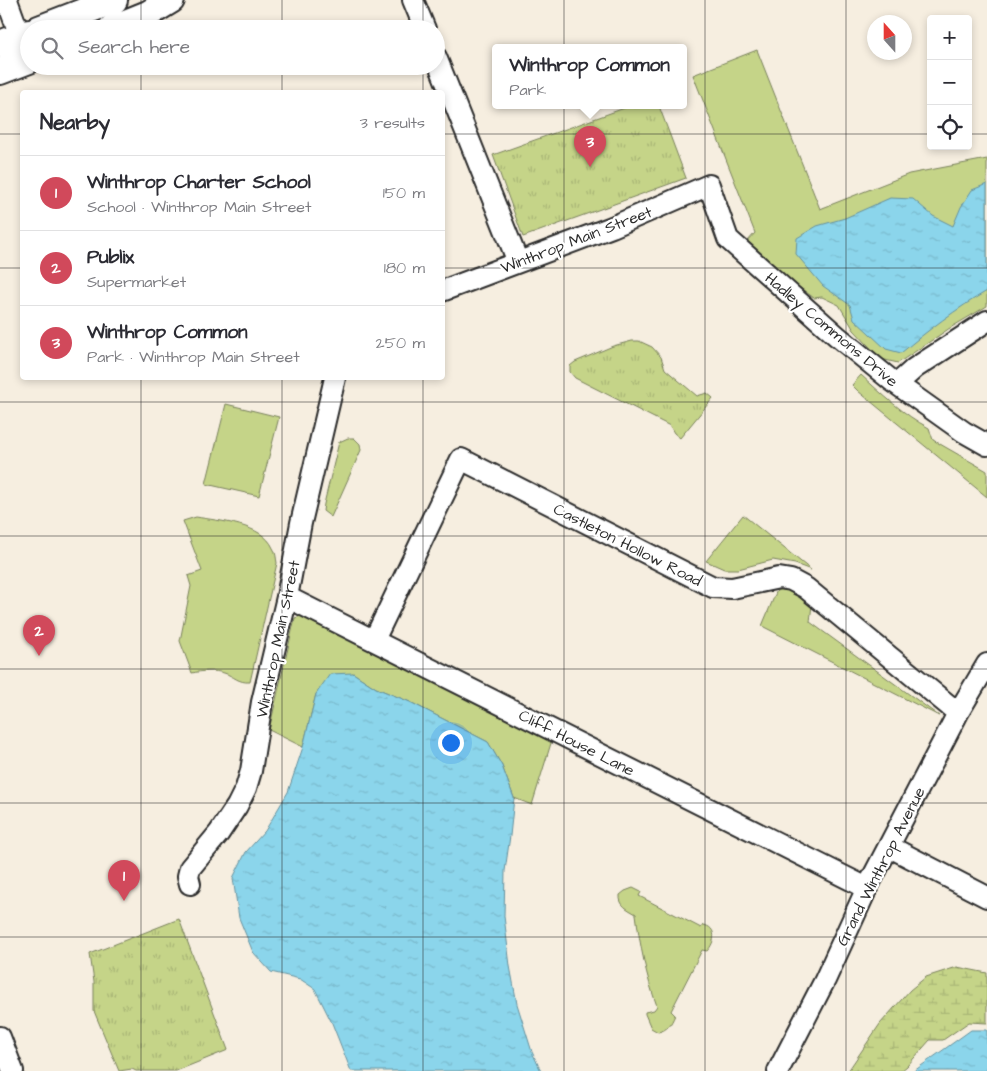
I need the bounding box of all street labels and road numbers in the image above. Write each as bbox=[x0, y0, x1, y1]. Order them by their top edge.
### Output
street label: Winthrop Main Street bbox=[497, 201, 656, 279]
street label: Hadley Commons Drive bbox=[759, 267, 903, 393]
street label: Castleton Hollow Road bbox=[550, 498, 706, 592]
street label: Winthrop Main Street bbox=[251, 558, 306, 720]
street label: Cliff House Lane bbox=[515, 704, 639, 782]
street label: Grand Winthrop Avenue bbox=[831, 783, 931, 950]

